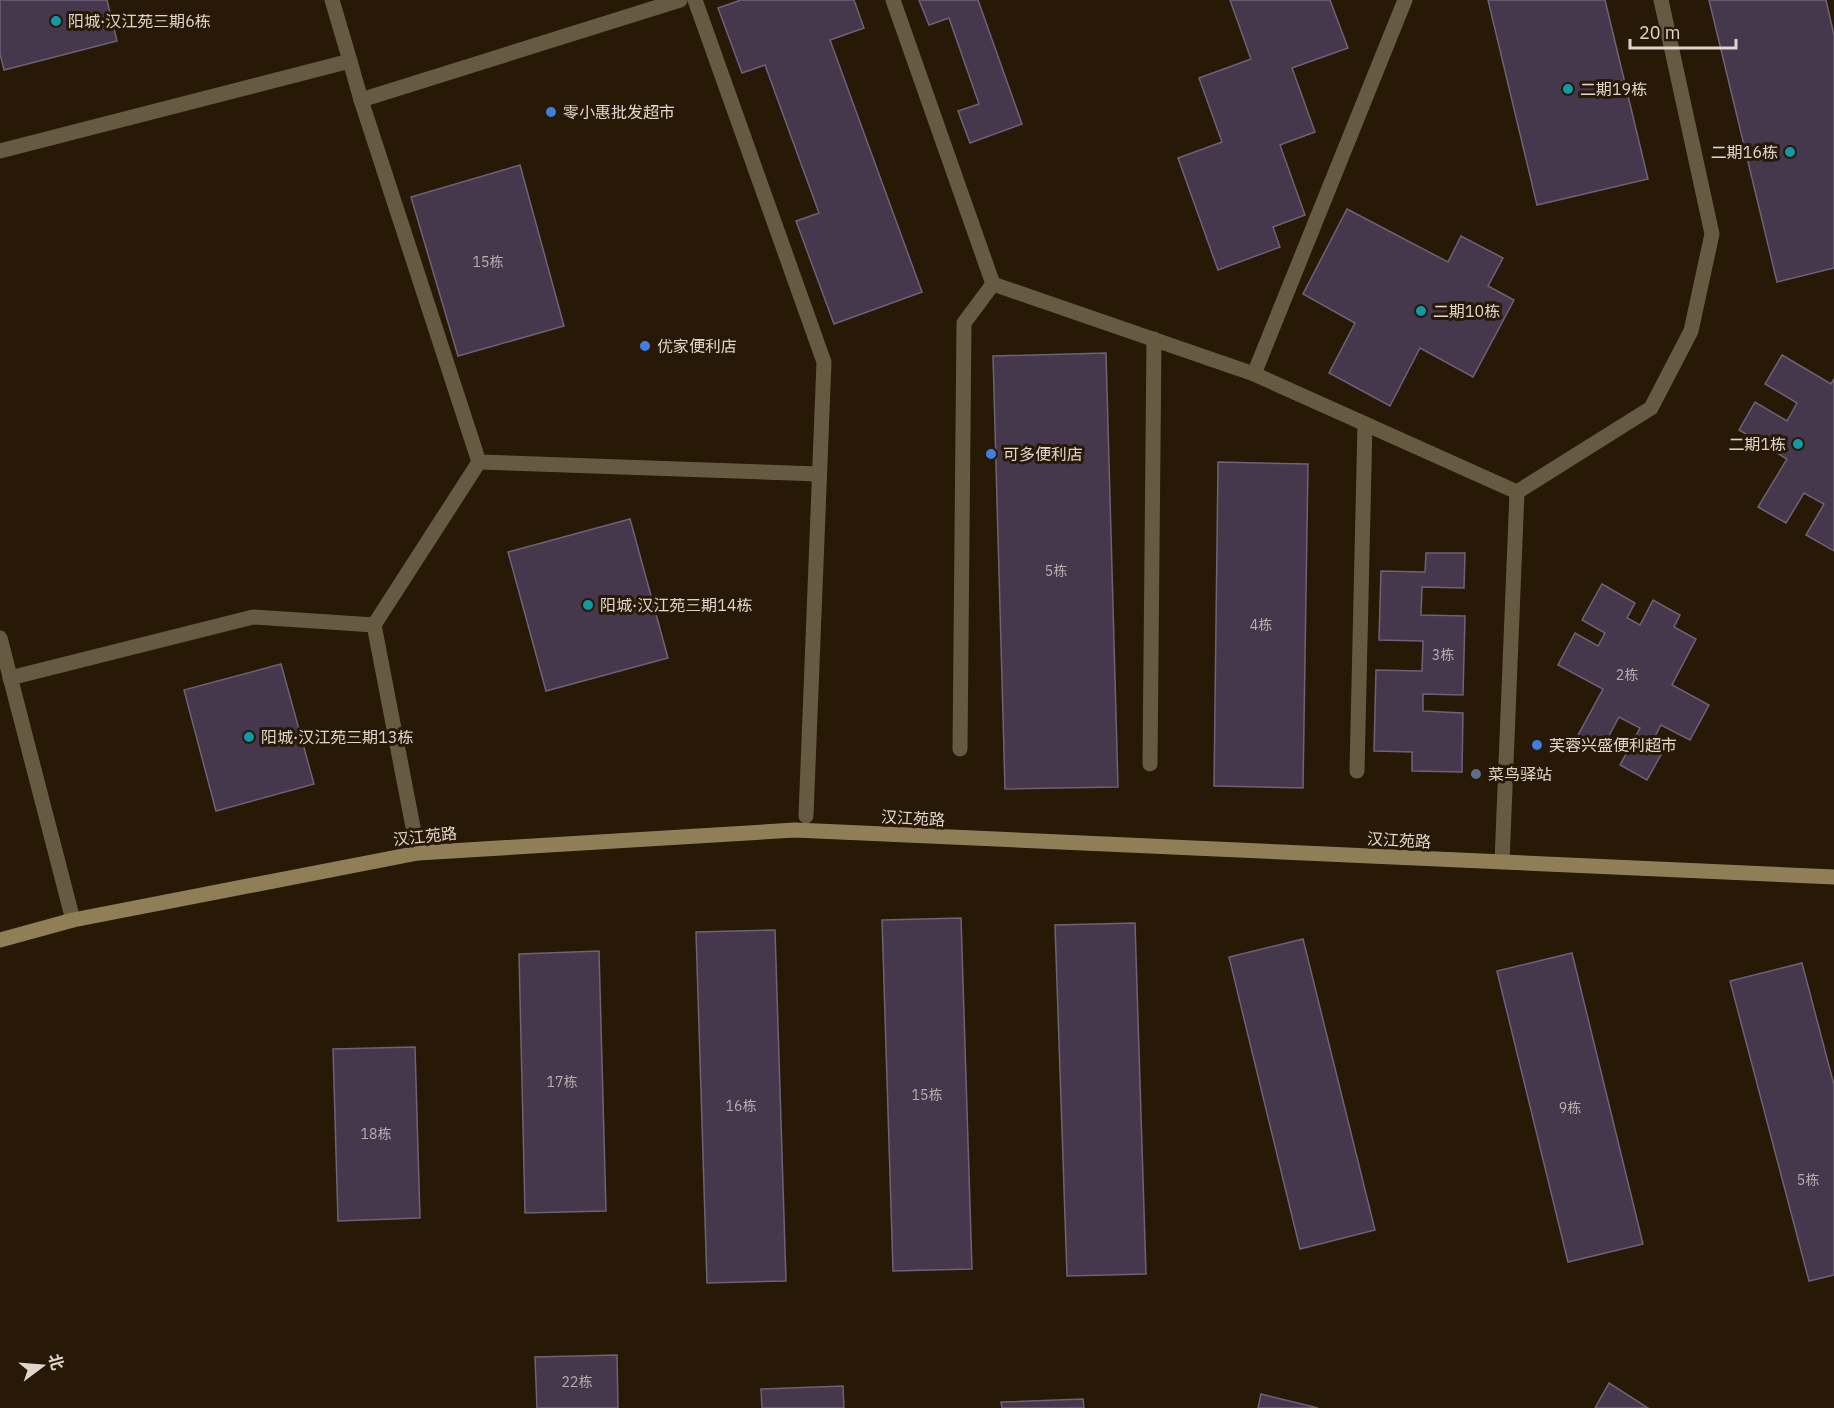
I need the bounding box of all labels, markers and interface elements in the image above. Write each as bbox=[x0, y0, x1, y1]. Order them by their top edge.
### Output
place label: 阳城·汉江苑三期6栋 bbox=[68, 11, 211, 31]
scale bar bbox=[1630, 12, 1736, 50]
marker: 阳城·汉江苑三期6栋 bbox=[49, 14, 63, 28]
text: 20 m bbox=[1639, 21, 1681, 44]
place label: 二期19栋 bbox=[1580, 79, 1647, 99]
marker: 二期19栋 bbox=[1561, 82, 1575, 96]
place label: 零小惠批发超市 bbox=[563, 102, 675, 122]
marker: 零小惠批发超市 bbox=[544, 105, 558, 119]
place label: 二期16栋 bbox=[1711, 142, 1778, 162]
marker: 二期16栋 bbox=[1783, 145, 1797, 159]
house number: 15栋 bbox=[473, 253, 503, 271]
place label: 二期10栋 bbox=[1433, 301, 1500, 321]
marker: 二期10栋 bbox=[1414, 304, 1428, 318]
place label: 优家便利店 bbox=[657, 336, 737, 356]
marker: 优家便利店 bbox=[638, 339, 652, 353]
place label: 二期1栋 bbox=[1728, 434, 1786, 454]
marker: 二期1栋 bbox=[1791, 437, 1805, 451]
place label: 可多便利店 bbox=[1003, 444, 1083, 464]
marker: 可多便利店 bbox=[984, 447, 998, 461]
house number: 5栋 bbox=[1045, 562, 1067, 580]
place label: 阳城·汉江苑三期14栋 bbox=[600, 595, 752, 615]
marker: 阳城·汉江苑三期14栋 bbox=[581, 598, 595, 612]
house number: 4栋 bbox=[1250, 616, 1272, 634]
house number: 3栋 bbox=[1432, 646, 1454, 664]
house number: 2栋 bbox=[1616, 666, 1638, 684]
place label: 阳城·汉江苑三期13栋 bbox=[261, 727, 413, 747]
marker: 阳城·汉江苑三期13栋 bbox=[242, 730, 256, 744]
place label: 芙蓉兴盛便利超市 bbox=[1549, 735, 1677, 755]
marker: 芙蓉兴盛便利超市 bbox=[1530, 738, 1544, 752]
place label: 菜鸟驿站 bbox=[1488, 764, 1552, 784]
marker: 菜鸟驿站 bbox=[1469, 767, 1483, 781]
street label: 汉江苑路 bbox=[881, 806, 945, 830]
street label: 汉江苑路 bbox=[392, 823, 458, 849]
street label: 汉江苑路 bbox=[1367, 828, 1431, 852]
house number: 17栋 bbox=[547, 1073, 577, 1091]
house number: 15栋 bbox=[912, 1086, 942, 1104]
house number: 16栋 bbox=[726, 1097, 756, 1115]
house number: 9栋 bbox=[1559, 1099, 1581, 1117]
house number: 18栋 bbox=[361, 1125, 391, 1143]
house number: 5栋 bbox=[1797, 1171, 1819, 1189]
north arrow bbox=[12, 1336, 72, 1396]
text: 北 bbox=[45, 1351, 68, 1372]
house number: 22栋 bbox=[562, 1373, 592, 1391]

